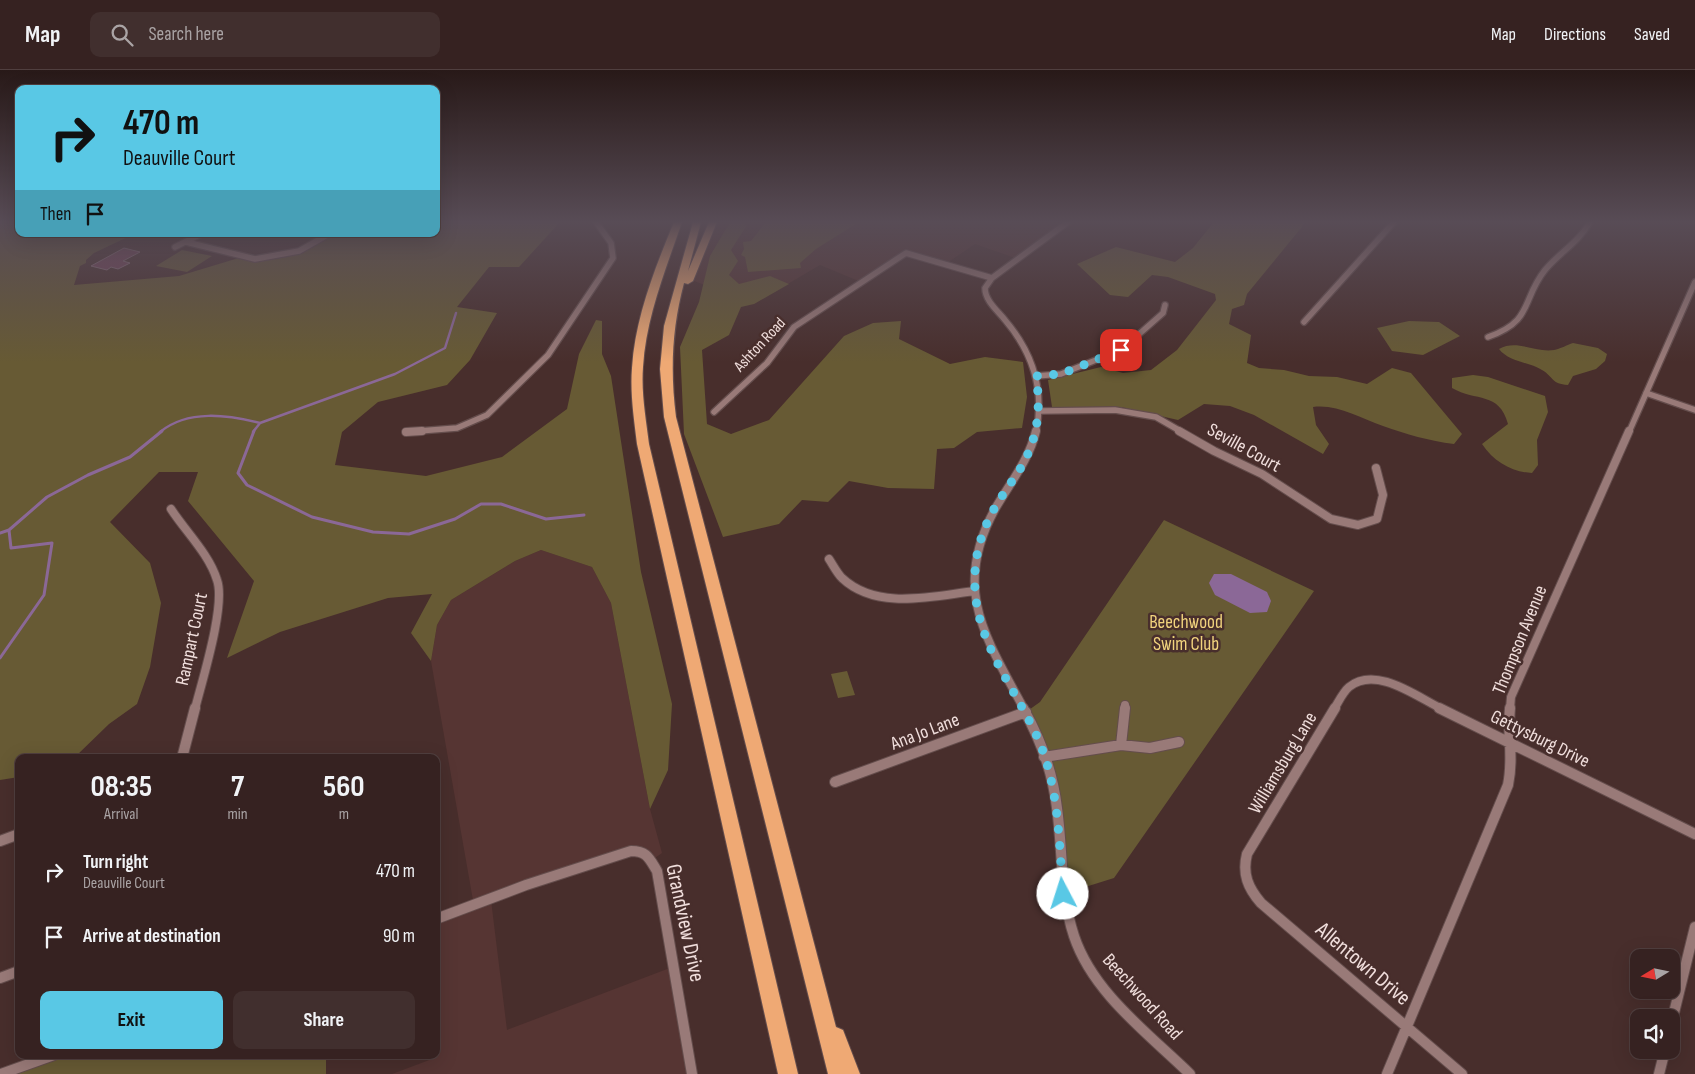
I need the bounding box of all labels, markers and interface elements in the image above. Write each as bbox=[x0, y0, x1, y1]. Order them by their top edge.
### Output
search box bbox=[90, 12, 440, 57]
text: Map bbox=[25, 20, 60, 49]
icon: search bbox=[108, 21, 136, 49]
text: Search here bbox=[148, 23, 224, 46]
text: Map bbox=[1491, 24, 1516, 45]
text: Directions bbox=[1544, 24, 1606, 45]
text: Saved bbox=[1634, 24, 1670, 45]
text: 470 m bbox=[123, 102, 199, 145]
icon: right bbox=[40, 105, 105, 170]
text: Deauville Court bbox=[123, 145, 236, 172]
icon: arrive bbox=[81, 200, 109, 228]
text: Then bbox=[40, 203, 71, 226]
street label: Ashton Road bbox=[730, 314, 790, 377]
pin bbox=[1100, 329, 1142, 371]
icon: arrive bbox=[1107, 336, 1135, 364]
street label: Seville Court bbox=[1203, 418, 1285, 478]
street label: Thompson Avenue bbox=[1488, 582, 1552, 698]
street label: Rampart Court bbox=[171, 590, 213, 687]
park label: Beechwood Swim Club bbox=[1149, 611, 1223, 656]
street label: Gettysburg Drive bbox=[1487, 705, 1593, 773]
street label: Ana Jo Lane bbox=[886, 708, 963, 756]
street label: Williamsburg Lane bbox=[1244, 708, 1322, 818]
text: 08:35 bbox=[90, 769, 152, 805]
text: 7 bbox=[231, 769, 244, 805]
text: 560 bbox=[323, 769, 365, 805]
text: Arrival bbox=[104, 805, 138, 824]
text: min bbox=[228, 805, 248, 824]
text: m bbox=[339, 805, 349, 824]
text: Turn right bbox=[83, 851, 148, 874]
icon: right bbox=[40, 858, 68, 886]
text: 470 m bbox=[376, 860, 415, 883]
street label: Grandview Drive bbox=[659, 862, 711, 984]
position arrow bbox=[1036, 867, 1088, 919]
text: Deauville Court bbox=[83, 874, 165, 893]
street label: Allentown Drive bbox=[1309, 916, 1416, 1011]
icon: arrive bbox=[40, 923, 68, 951]
text: Arrive at destination bbox=[83, 925, 221, 948]
text: 90 m bbox=[383, 925, 415, 948]
street label: Beechwood Road bbox=[1097, 949, 1187, 1045]
north arrow bbox=[1630, 949, 1680, 999]
map controls bbox=[1630, 949, 1680, 1059]
button: Exit bbox=[40, 991, 223, 1049]
button: Share bbox=[233, 991, 415, 1049]
button: sound bbox=[1630, 1009, 1680, 1059]

